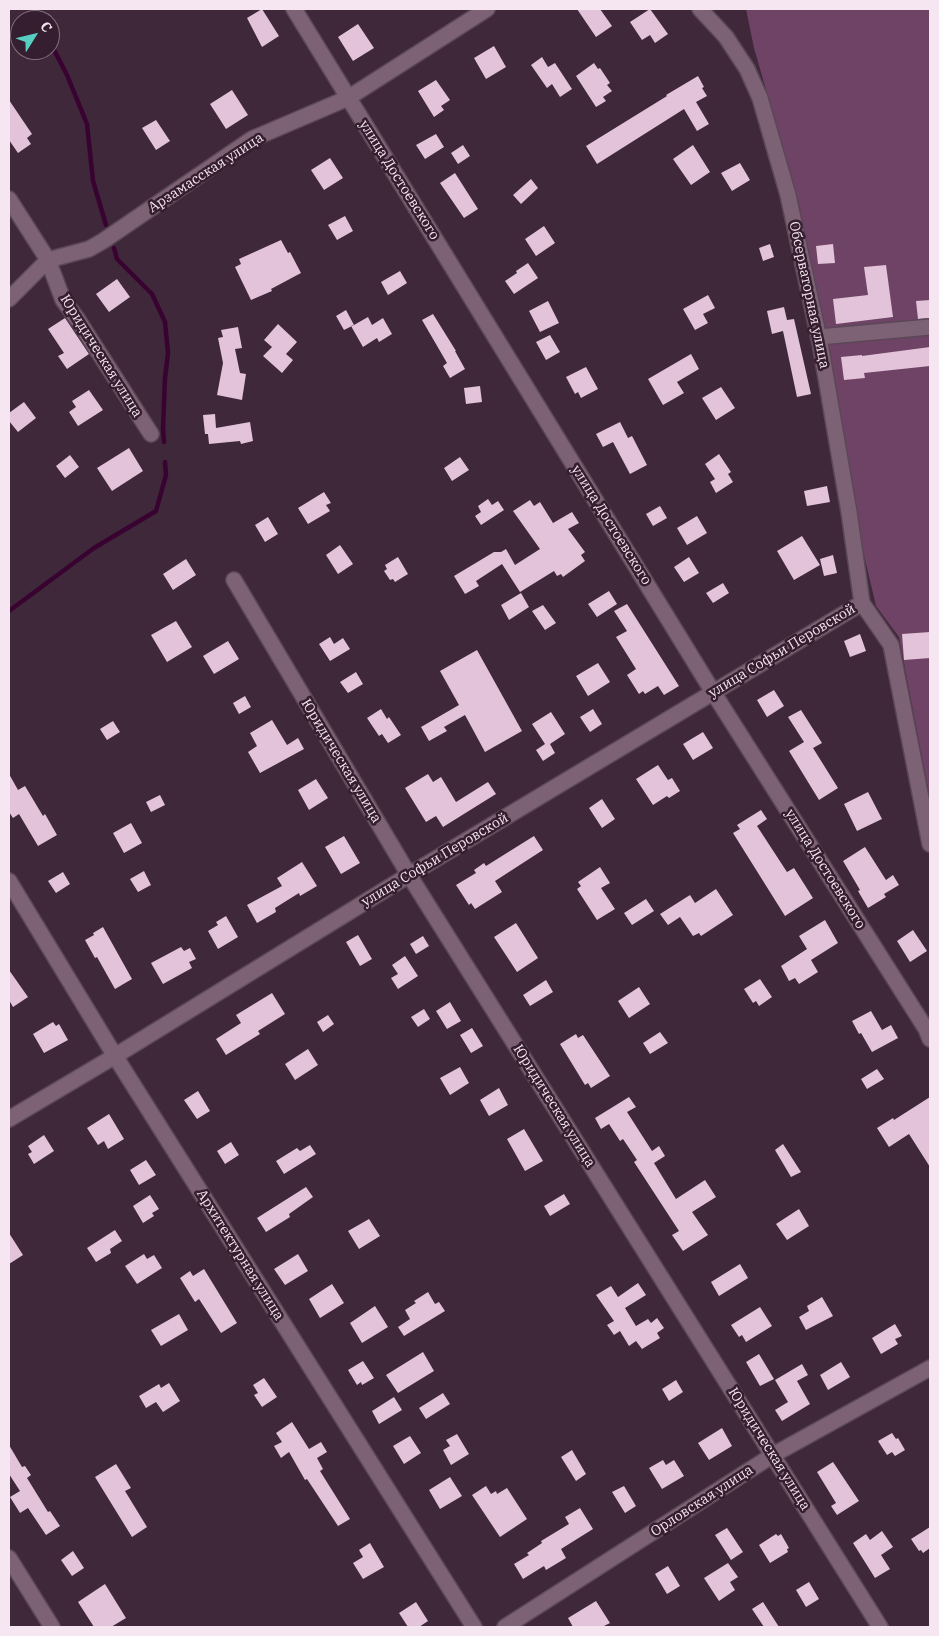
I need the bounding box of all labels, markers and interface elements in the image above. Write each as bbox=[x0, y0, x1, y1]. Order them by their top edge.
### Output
north arrow bbox=[10, 10, 60, 60]
text: С bbox=[36, 18, 56, 36]
street label: улица Достоевского bbox=[355, 117, 443, 243]
street label: Арзамасская улица bbox=[145, 130, 267, 216]
street label: Обсерваторная улица bbox=[785, 220, 833, 370]
street label: Юридическая улица bbox=[56, 292, 146, 420]
street label: улица Достоевского bbox=[567, 462, 655, 588]
street label: улица Софьи Перовской bbox=[706, 601, 858, 701]
street label: Юридическая улица bbox=[297, 696, 385, 826]
street label: улица Достоевского bbox=[781, 806, 869, 932]
street label: улица Софьи Перовской bbox=[359, 810, 511, 910]
street label: Юридическая улица bbox=[509, 1042, 599, 1170]
street label: Архитектурная улица bbox=[193, 1187, 287, 1323]
street label: Юридическая улица bbox=[724, 1385, 814, 1513]
street label: Орловская улица bbox=[648, 1462, 756, 1540]

